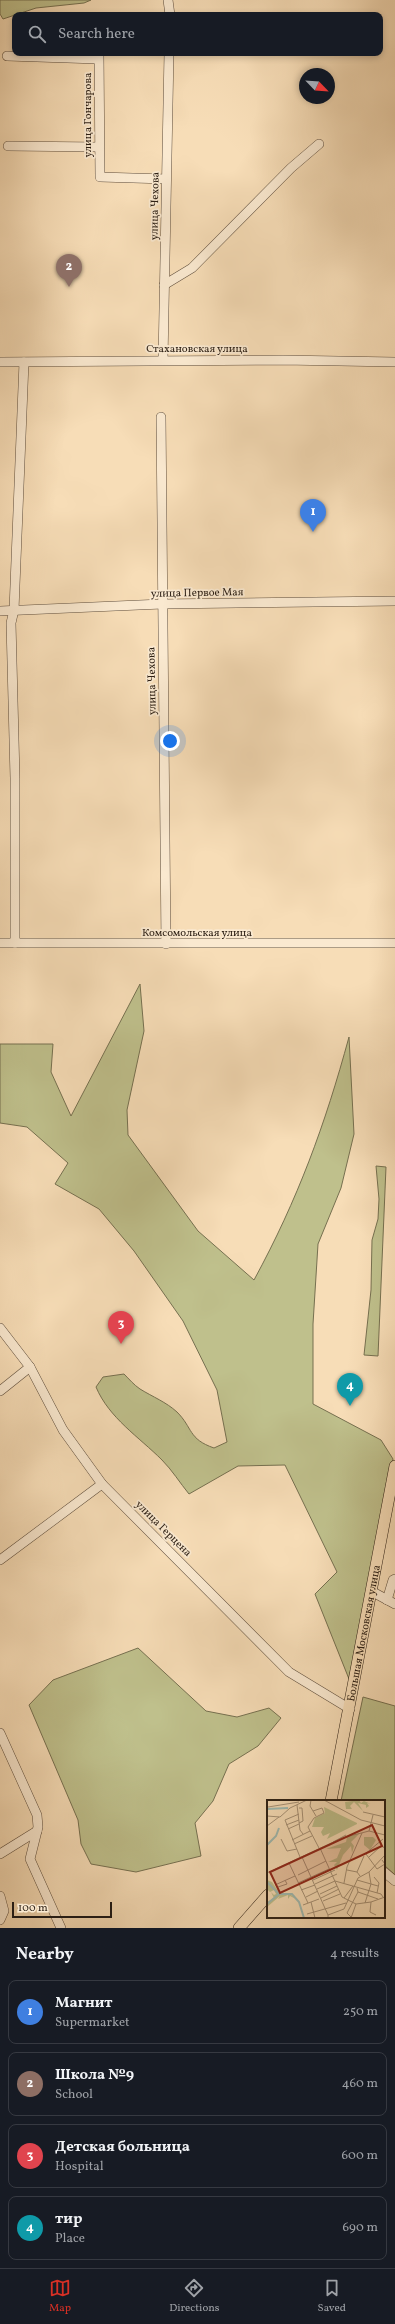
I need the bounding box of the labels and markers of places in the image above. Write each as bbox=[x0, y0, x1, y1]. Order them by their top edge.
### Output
pin: 2 bbox=[56, 254, 82, 287]
pin: 1 bbox=[300, 499, 326, 532]
pin: 3 bbox=[108, 1311, 134, 1344]
pin: 4 bbox=[337, 1373, 363, 1406]

